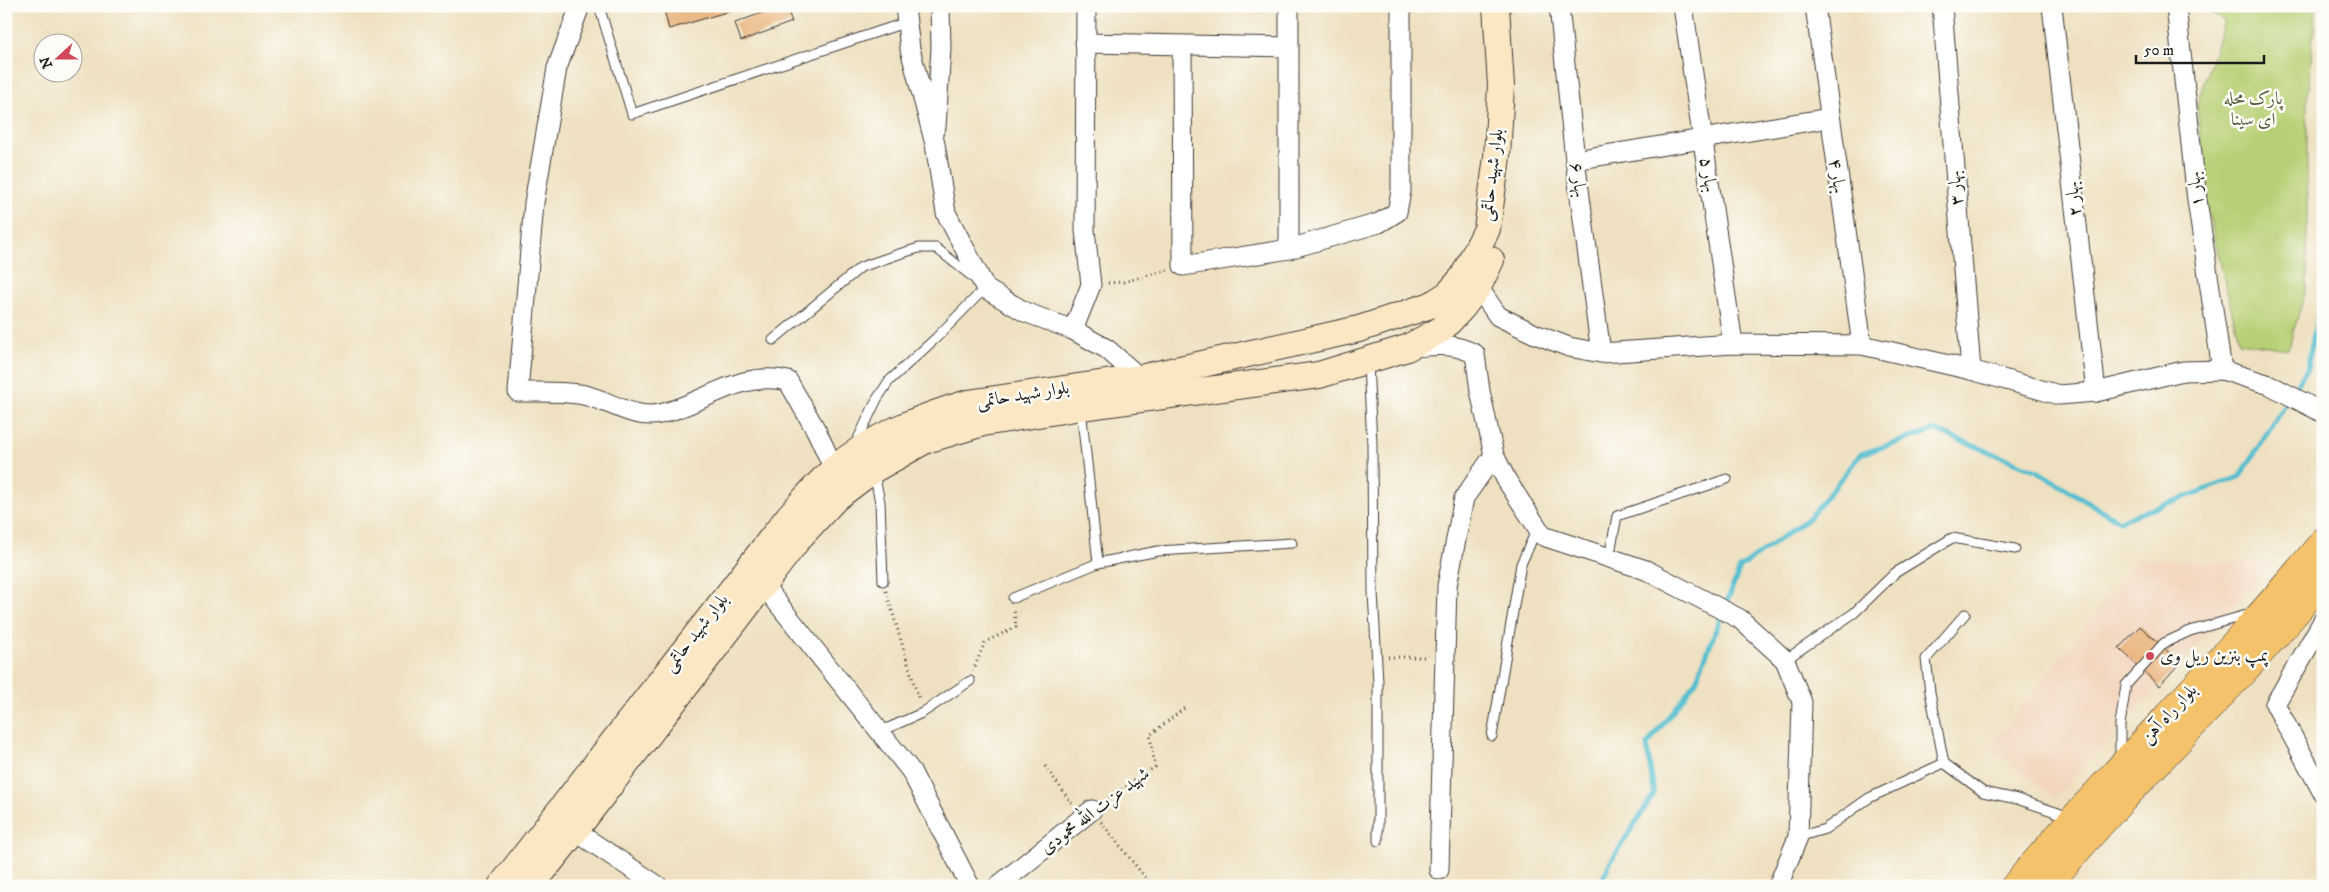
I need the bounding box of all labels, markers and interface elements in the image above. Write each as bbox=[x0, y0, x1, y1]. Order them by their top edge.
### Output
north arrow bbox=[32, 32, 82, 82]
scale bar bbox=[2136, 32, 2264, 64]
text: 50 m bbox=[2144, 41, 2174, 60]
text: N bbox=[36, 53, 57, 71]
park label: پارک محله ای سینا bbox=[2223, 88, 2284, 131]
street label: بلوار شهید حاتمی bbox=[1475, 127, 1509, 223]
street label: بهار ۵ bbox=[1694, 156, 1722, 194]
street label: بهار ۴ bbox=[1824, 157, 1850, 195]
street label: بهار ۶ bbox=[1565, 161, 1591, 199]
street label: بهار ۳ bbox=[1944, 169, 1968, 207]
street label: بهار ۱ bbox=[2183, 170, 2209, 208]
street label: بهار ۲ bbox=[2061, 180, 2087, 218]
street label: بلوار شهید حاتمی bbox=[975, 377, 1071, 413]
street label: بلوار شهید حاتمی bbox=[659, 589, 733, 677]
place label: پمپ بنزین ریل وی bbox=[2160, 645, 2268, 669]
marker: پمپ بنزین ریل وی bbox=[2144, 650, 2156, 662]
street label: بلوار راه آهن bbox=[2136, 680, 2202, 748]
street label: شهید عزت الله محمودی bbox=[1034, 760, 1155, 860]

